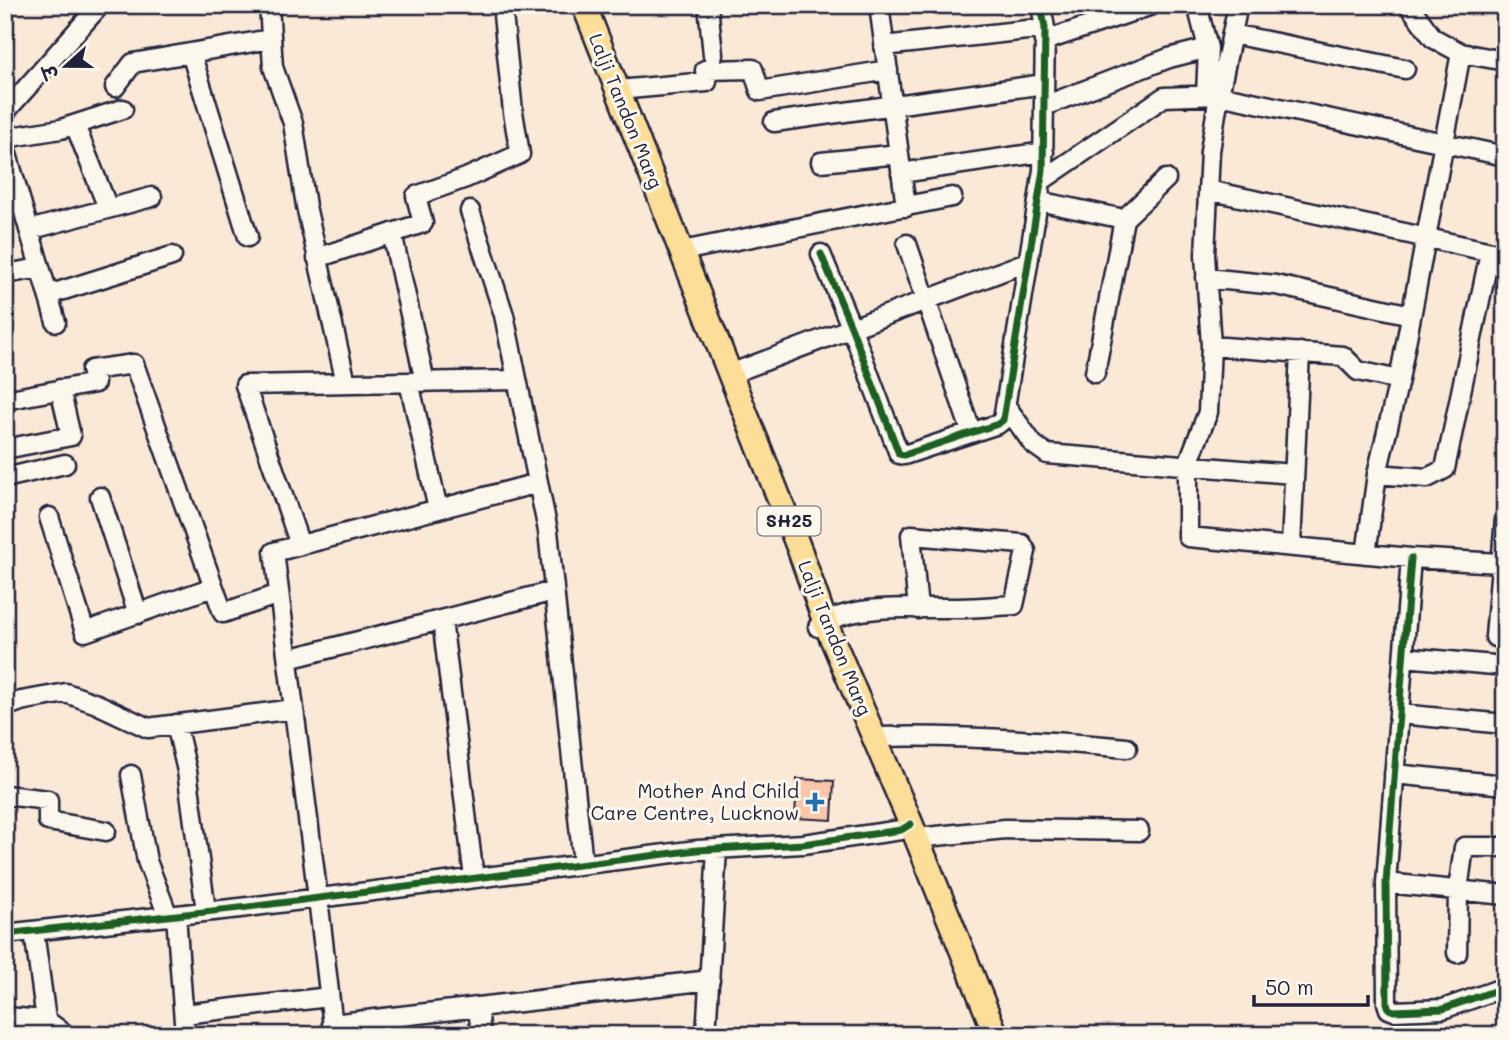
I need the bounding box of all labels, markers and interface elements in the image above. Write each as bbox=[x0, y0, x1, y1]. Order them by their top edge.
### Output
street label: Lalji Tandon Marg bbox=[584, 29, 669, 192]
north arrow bbox=[32, 32, 102, 102]
text: उ bbox=[35, 60, 64, 85]
road number: SH25 bbox=[758, 506, 820, 536]
street label: Lalji Tandon Marg bbox=[793, 556, 878, 719]
place label: Mother And Child Care Centre, Lucknow bbox=[591, 778, 799, 825]
marker: Mother And Child Care Centre, Lucknow bbox=[805, 792, 825, 812]
scale bar bbox=[1254, 963, 1368, 1007]
text: 50 m bbox=[1265, 973, 1314, 1000]

